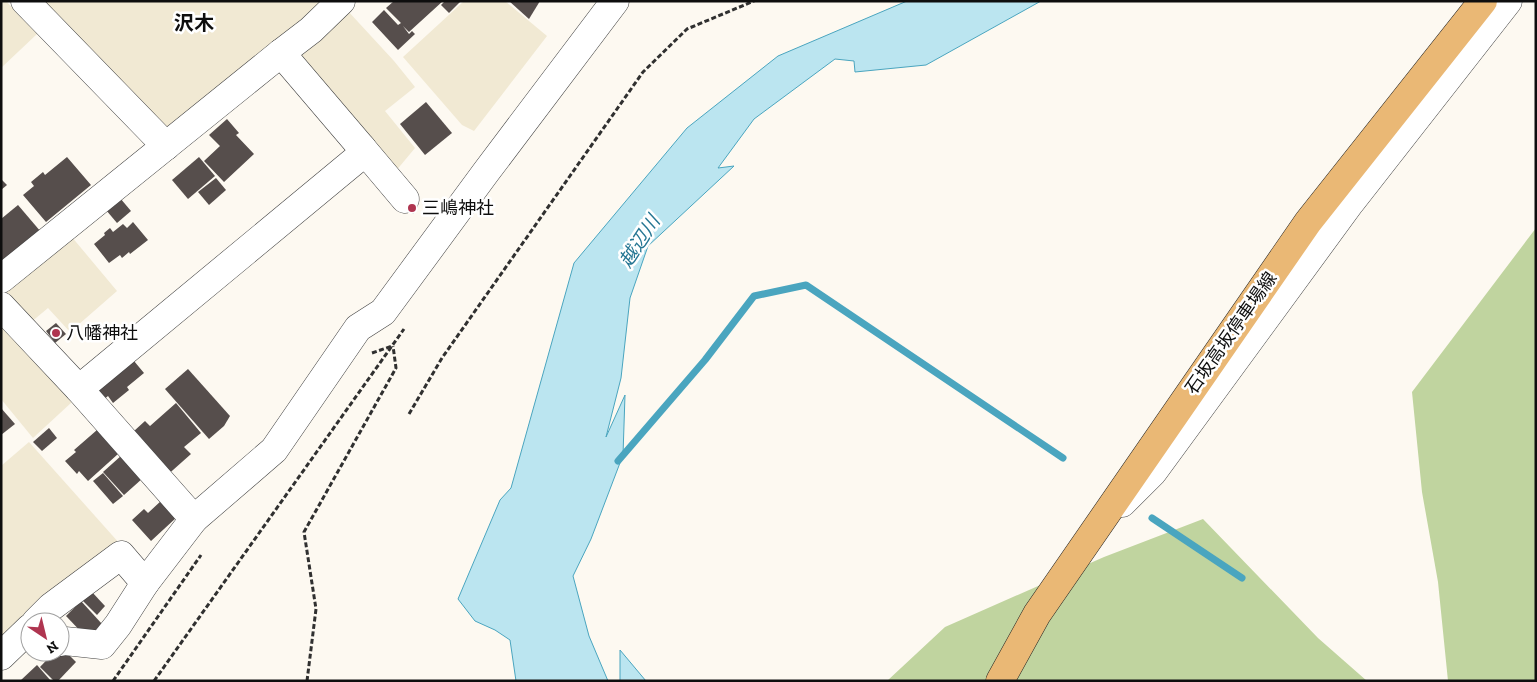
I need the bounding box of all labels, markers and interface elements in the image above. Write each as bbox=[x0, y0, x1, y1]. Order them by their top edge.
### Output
district label: 沢木 bbox=[174, 11, 214, 35]
place label: 三嶋神社 bbox=[422, 197, 494, 219]
marker: 三嶋神社 bbox=[406, 202, 418, 214]
water label: 越辺川 bbox=[614, 209, 666, 271]
street label: 石坂高坂停車場線 bbox=[1181, 268, 1281, 398]
place label: 八幡神社 bbox=[66, 322, 138, 344]
marker: 八幡神社 bbox=[50, 327, 62, 339]
north arrow bbox=[20, 612, 70, 662]
text: N bbox=[43, 637, 61, 657]

